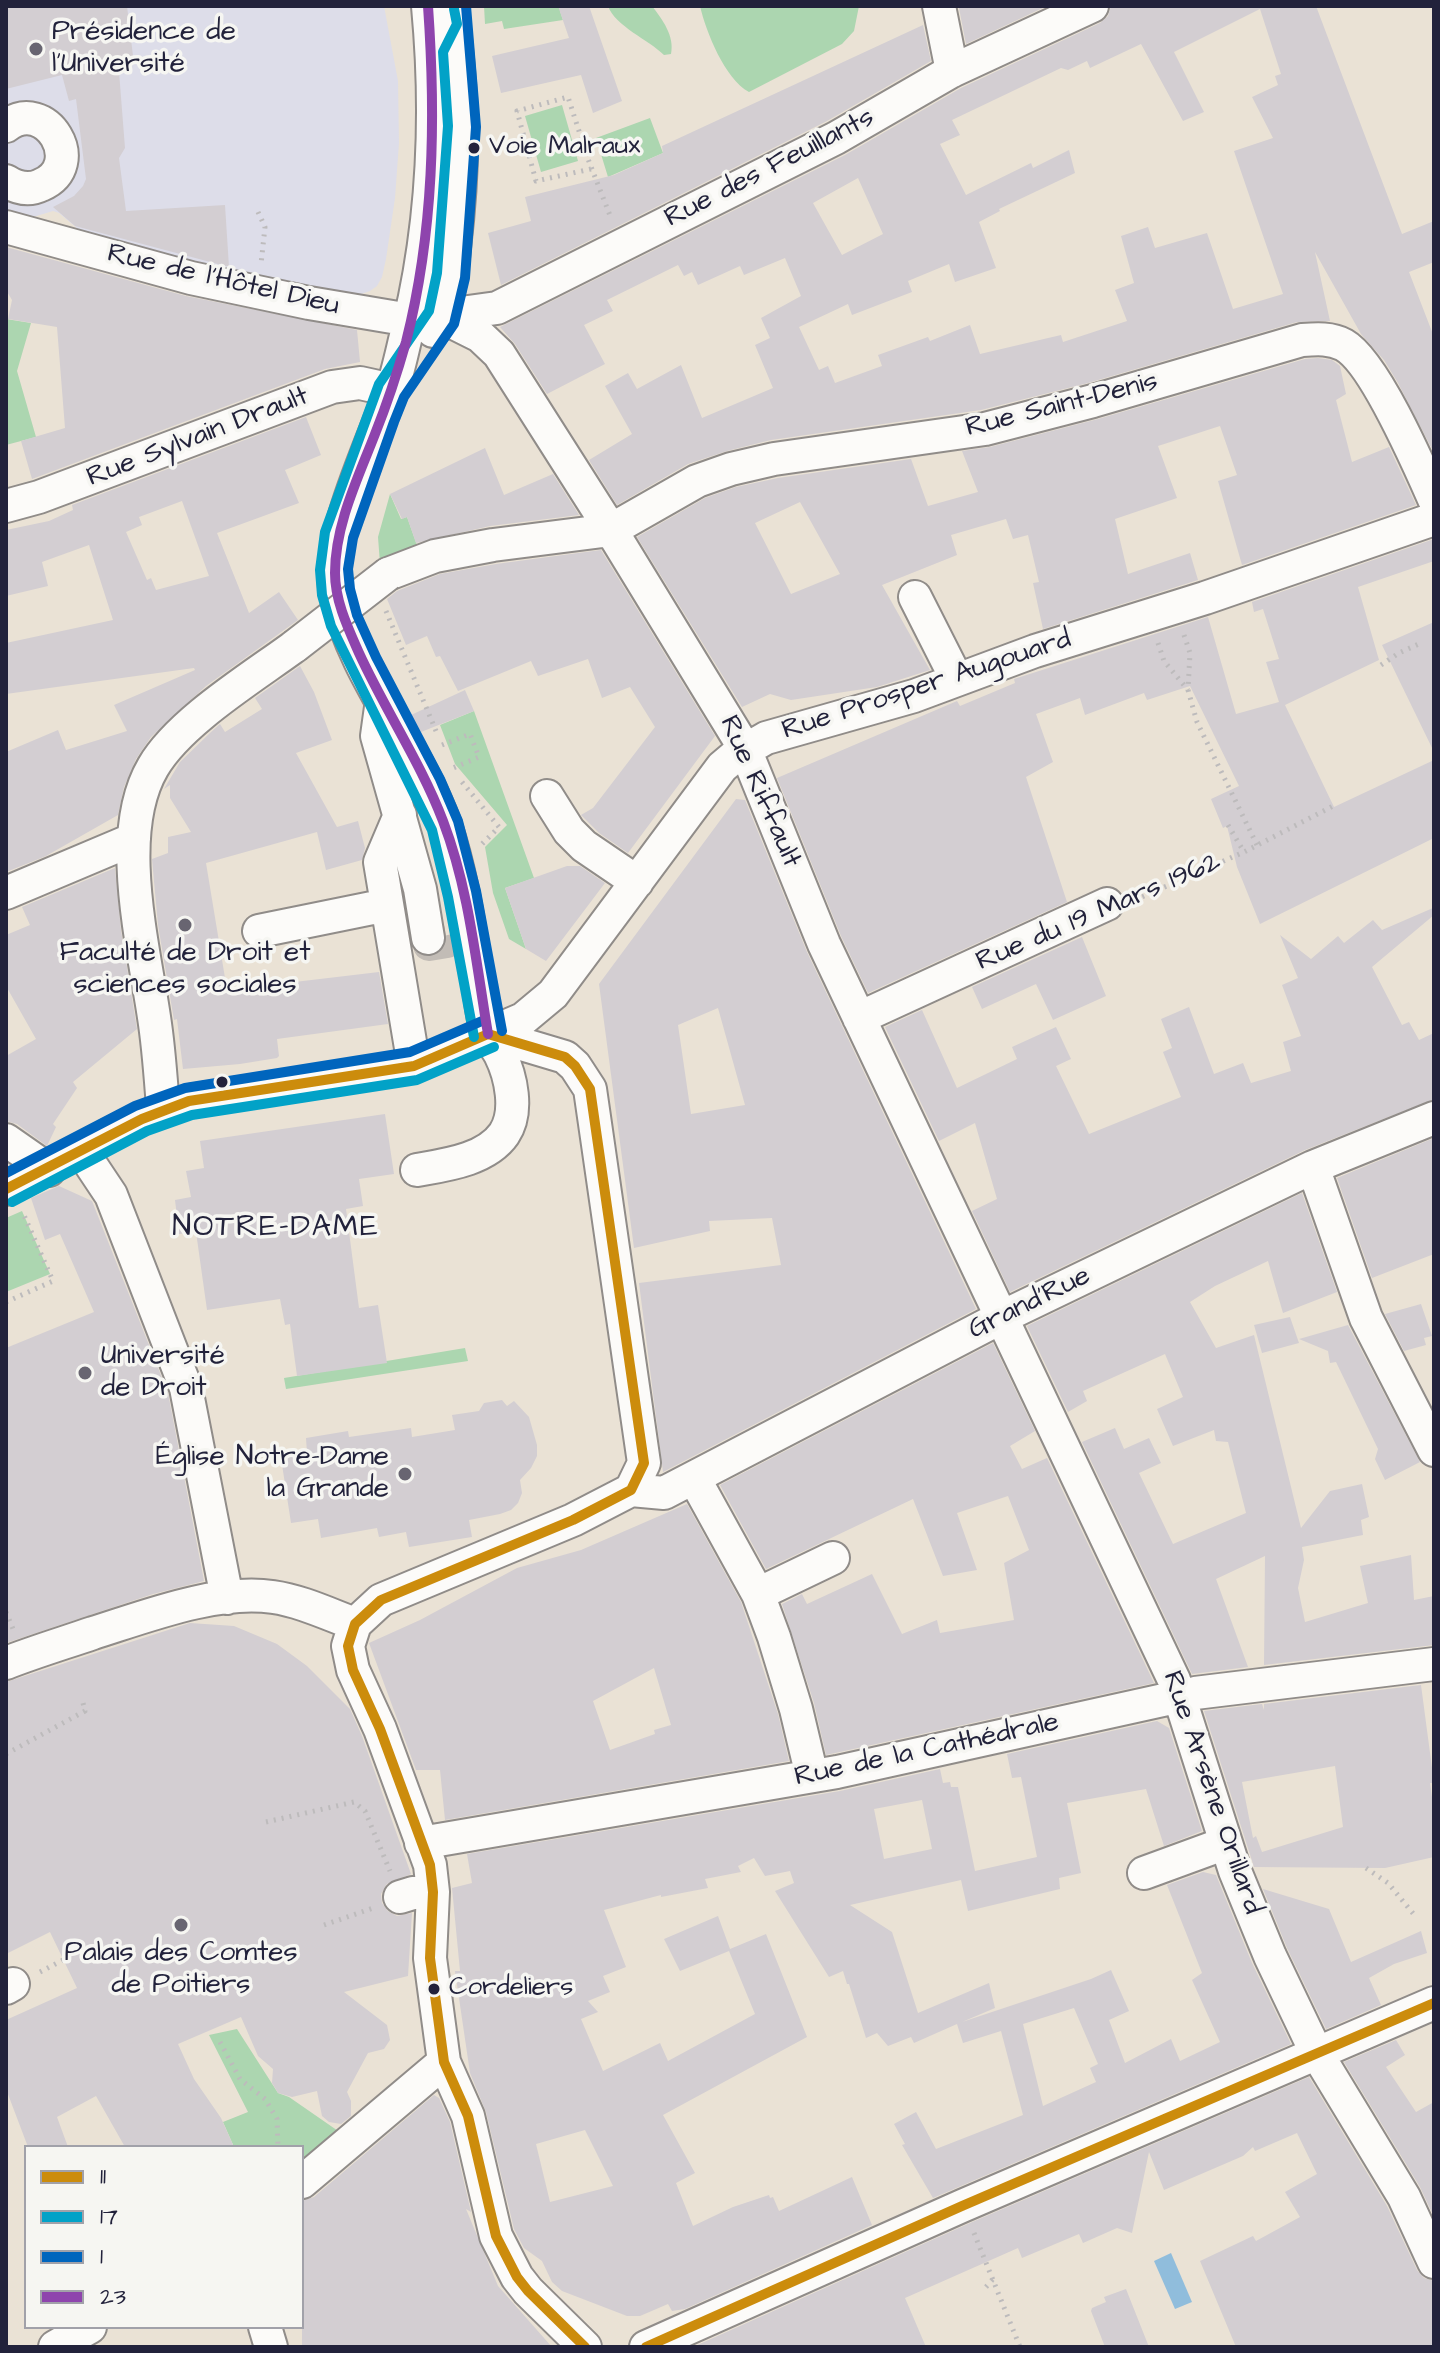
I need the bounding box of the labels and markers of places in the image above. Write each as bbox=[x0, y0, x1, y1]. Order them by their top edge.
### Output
place label: Présidence de l'Université bbox=[52, 16, 236, 82]
marker: Présidence de l'Université bbox=[27, 40, 45, 58]
place label: Voie Malraux bbox=[489, 132, 640, 164]
marker: Voie Malraux bbox=[466, 140, 482, 156]
marker: Faculté de Droit et sciences sociales bbox=[176, 916, 194, 934]
place label: Faculté de Droit et sciences sociales bbox=[60, 937, 310, 1003]
unlabelled marker bbox=[214, 1074, 230, 1090]
place label: Université de Droit bbox=[101, 1340, 225, 1406]
marker: Université de Droit bbox=[76, 1364, 94, 1382]
place label: Église Notre-Dame la Grande bbox=[156, 1441, 389, 1507]
marker: Église Notre-Dame la Grande bbox=[396, 1465, 414, 1483]
marker: Palais des Comtes de Poitiers bbox=[172, 1916, 190, 1934]
place label: Palais des Comtes de Poitiers bbox=[65, 1937, 297, 2003]
place label: Cordeliers bbox=[449, 1973, 573, 2005]
marker: Cordeliers bbox=[426, 1981, 442, 1997]

